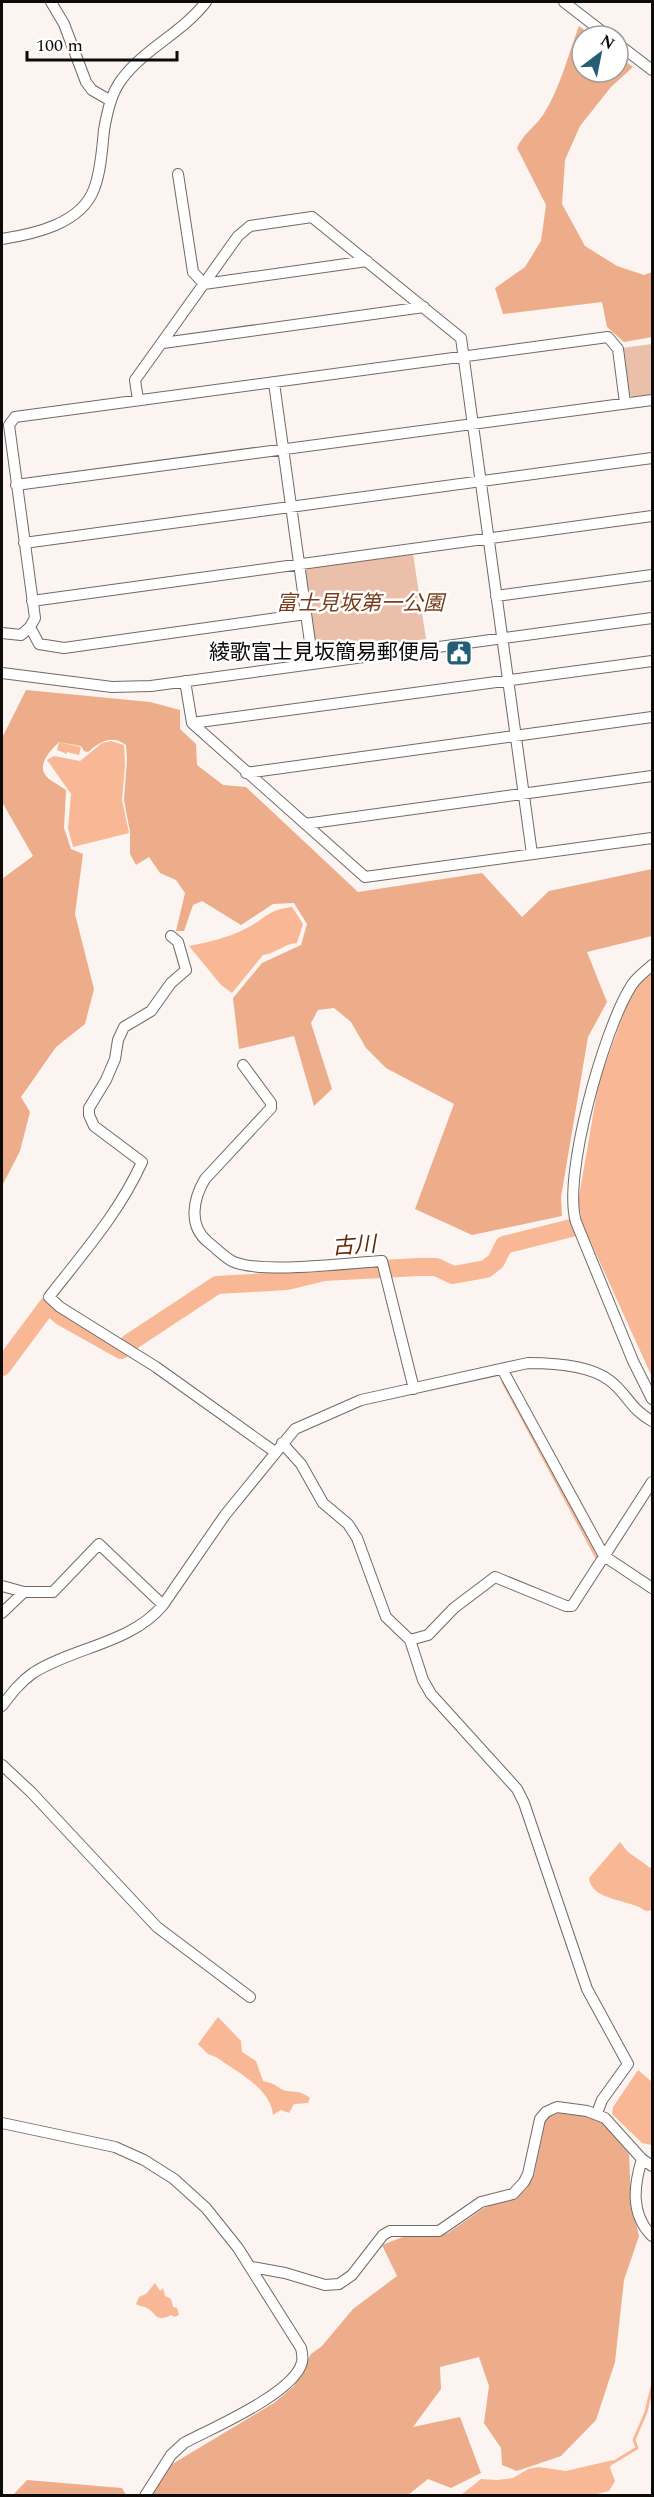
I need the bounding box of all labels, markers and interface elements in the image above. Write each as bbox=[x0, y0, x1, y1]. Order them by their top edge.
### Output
scale bar bbox=[27, 24, 177, 62]
north arrow bbox=[570, 24, 630, 84]
text: N bbox=[596, 28, 619, 56]
text: 100 m bbox=[36, 32, 83, 59]
park label: 富士見坂第一公園 bbox=[276, 588, 447, 620]
place label: 綾歌富士見坂簡易郵便局 bbox=[209, 637, 440, 669]
public building icon: 綾歌富士見坂簡易郵便局 bbox=[444, 638, 474, 668]
water label: 古川 bbox=[331, 1228, 379, 1264]

